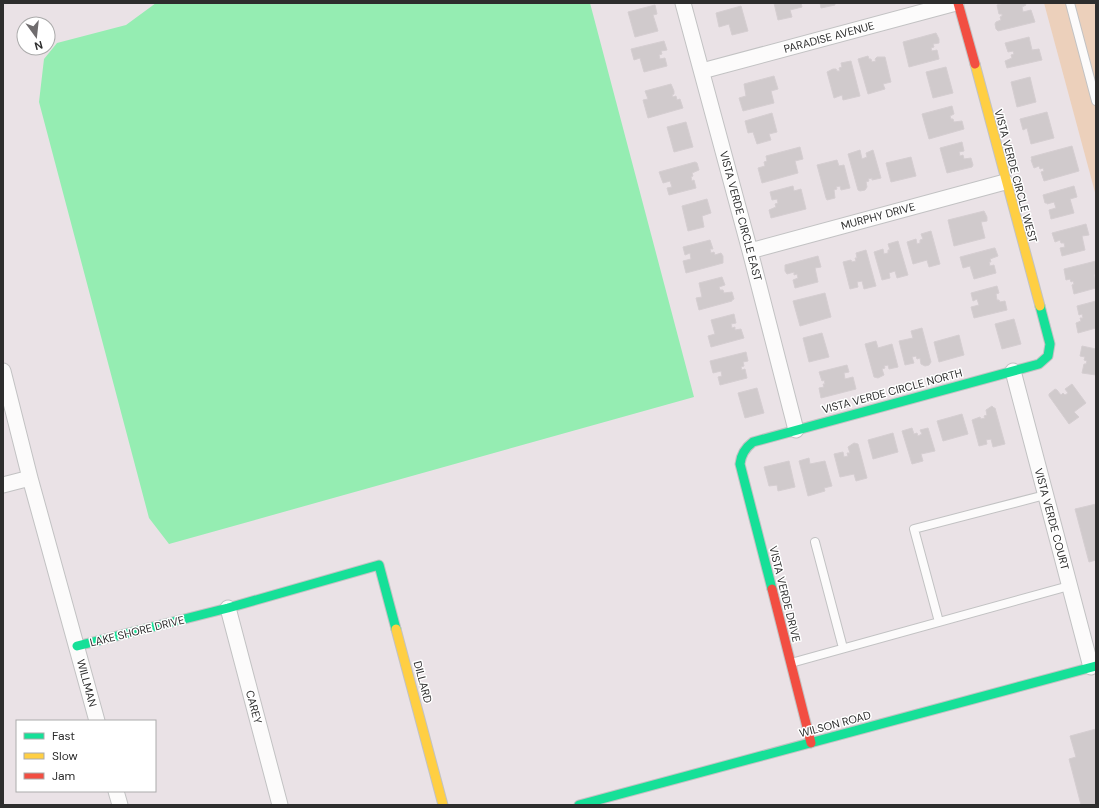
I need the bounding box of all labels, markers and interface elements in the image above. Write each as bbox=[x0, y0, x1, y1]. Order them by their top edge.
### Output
north arrow bbox=[16, 16, 56, 56]
street label: PARADISE AVENUE bbox=[782, 18, 876, 56]
text: N bbox=[33, 38, 44, 53]
street label: VISTA VERDE CIRCLE WEST bbox=[991, 108, 1041, 244]
street label: VISTA VERDE CIRCLE EAST bbox=[717, 149, 765, 283]
street label: MURPHY DRIVE bbox=[839, 199, 917, 233]
street label: VISTA VERDE CIRCLE NORTH bbox=[820, 366, 964, 416]
street label: VISTA VERDE COURT bbox=[1032, 467, 1072, 571]
street label: VISTA VERDE DRIVE bbox=[766, 544, 804, 644]
street label: LAKE SHORE DRIVE bbox=[88, 612, 186, 650]
street label: WILLMAN bbox=[74, 658, 100, 708]
street label: DILLARD bbox=[411, 659, 435, 705]
street label: CAREY bbox=[243, 689, 265, 726]
street label: WILSON ROAD bbox=[798, 708, 873, 740]
legend bbox=[16, 720, 156, 792]
text: Fast bbox=[52, 728, 75, 744]
text: Slow bbox=[52, 748, 78, 764]
text: Jam bbox=[52, 768, 75, 784]

